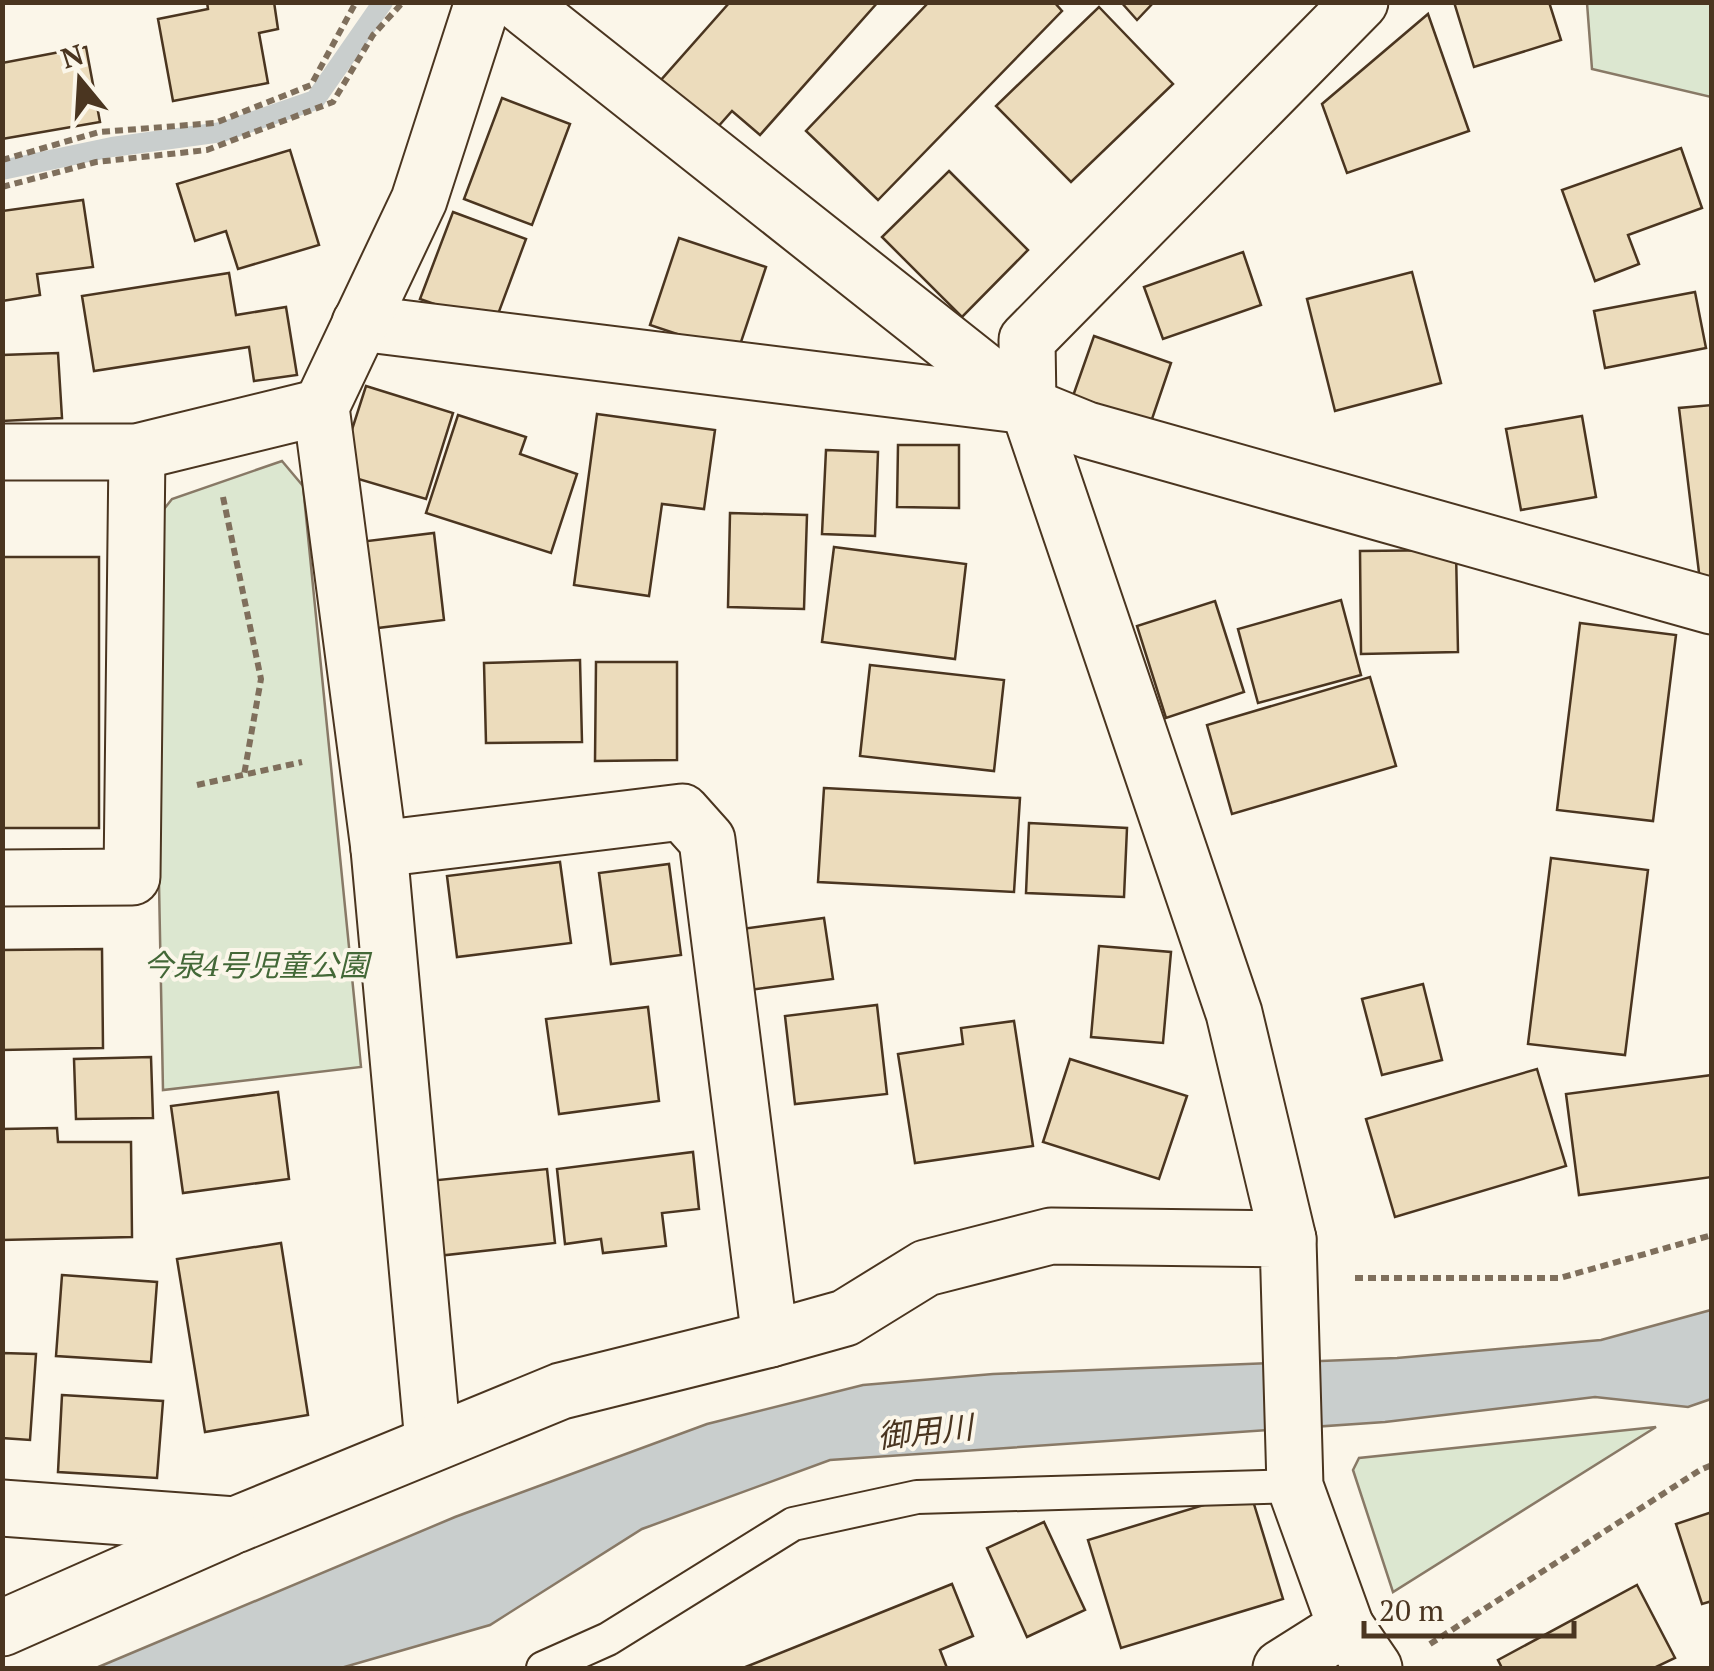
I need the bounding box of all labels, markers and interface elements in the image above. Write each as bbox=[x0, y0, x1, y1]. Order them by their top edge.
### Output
north arrow bbox=[30, 30, 130, 130]
text: N bbox=[56, 35, 88, 77]
park label: 今泉4号児童公園 bbox=[143, 945, 373, 985]
water label: 御用川 bbox=[875, 1405, 978, 1457]
scale bar bbox=[1364, 1576, 1574, 1638]
text: 20 m bbox=[1379, 1590, 1444, 1630]

